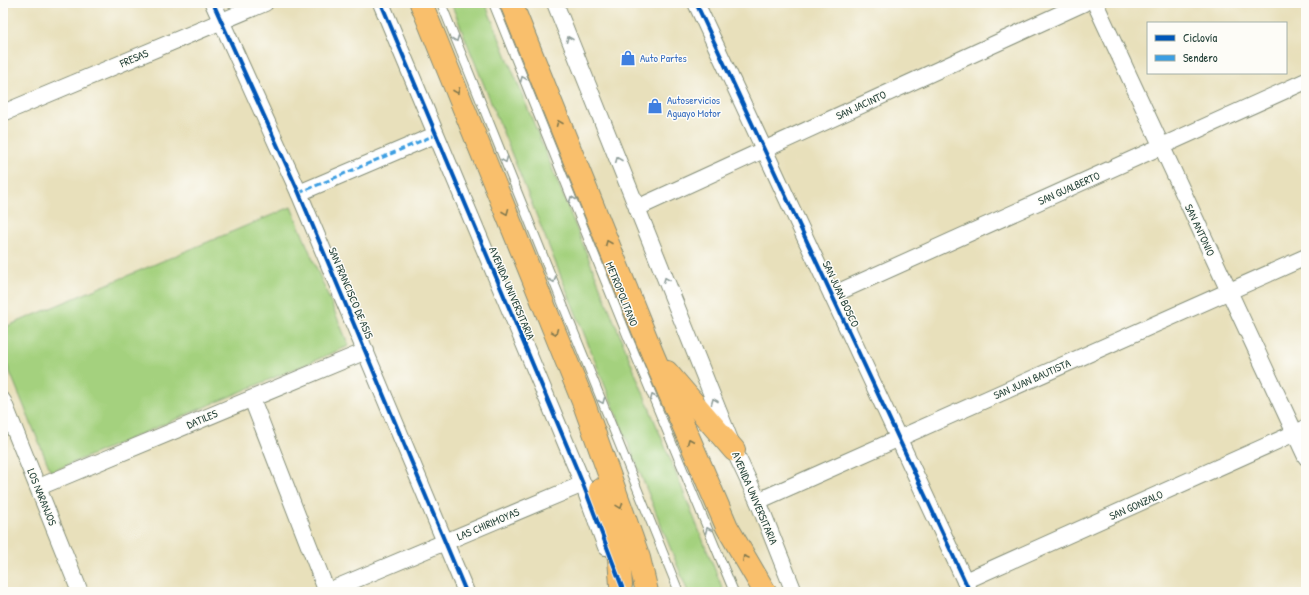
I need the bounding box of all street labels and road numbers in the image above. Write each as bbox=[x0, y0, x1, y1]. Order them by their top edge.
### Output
street label: FRESAS bbox=[117, 46, 150, 71]
street label: SAN JACINTO bbox=[834, 87, 888, 123]
street label: SAN GUALBERTO bbox=[1036, 168, 1102, 208]
street label: SAN ANTONIO bbox=[1182, 202, 1218, 258]
street label: AVENIDA UNIVERSITARIA bbox=[486, 244, 538, 342]
street label: SAN FRANCISCO DE ASIS bbox=[325, 245, 377, 341]
street label: SAN JUAN BOSCO bbox=[820, 259, 862, 329]
street label: METROPOLITANO bbox=[603, 260, 641, 328]
street label: SAN JUAN BAUTISTA bbox=[991, 355, 1073, 402]
street label: DATILES bbox=[184, 406, 220, 432]
street label: AVENIDA UNIVERSITARIA bbox=[729, 449, 781, 547]
street label: LOS NARANJOS bbox=[24, 466, 60, 528]
street label: SAN GONZALO bbox=[1107, 487, 1165, 523]
street label: LAS CHIRIMOYAS bbox=[455, 505, 521, 543]

